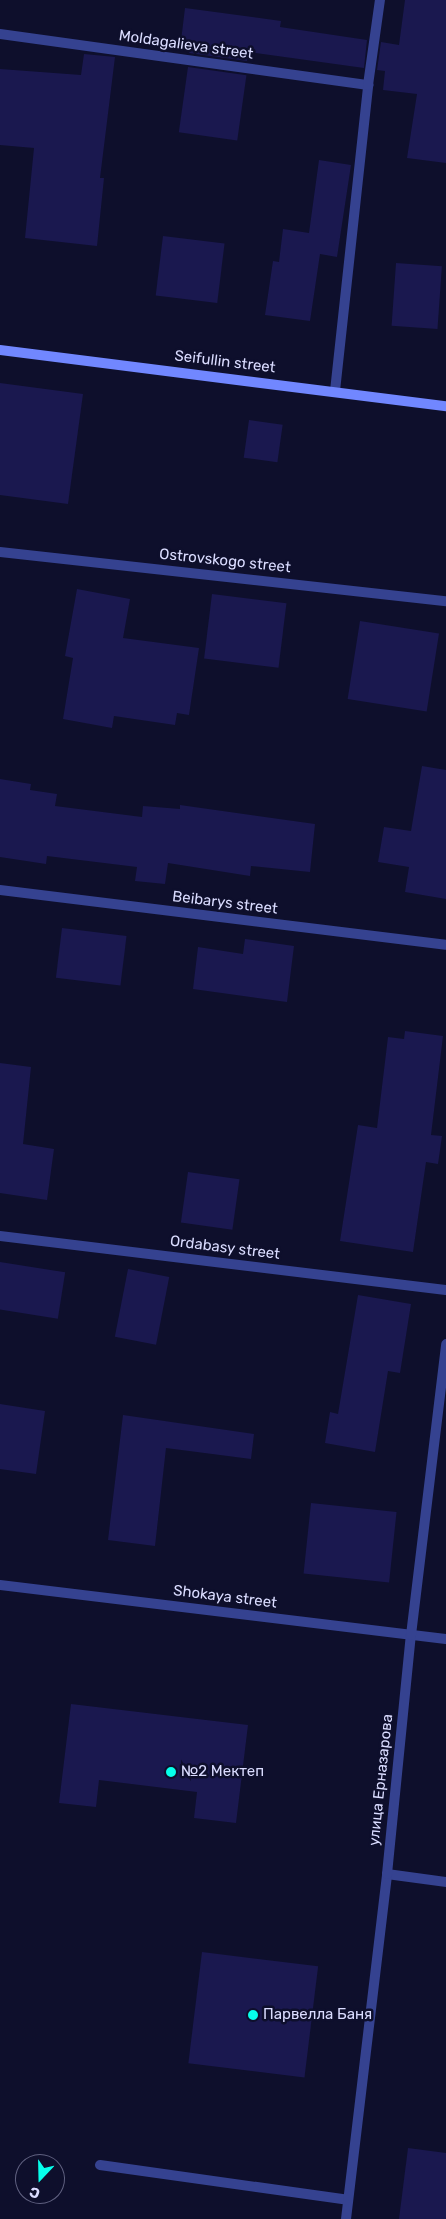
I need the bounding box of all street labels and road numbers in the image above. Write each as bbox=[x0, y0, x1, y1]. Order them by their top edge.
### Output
street label: Moldagalieva street bbox=[118, 27, 254, 63]
street label: Seifullin street bbox=[174, 347, 276, 377]
street label: Ostrovskogo street bbox=[158, 545, 292, 577]
street label: Beibarys street bbox=[171, 888, 279, 918]
street label: Ordabasy street bbox=[169, 1232, 281, 1264]
street label: Shokaya street bbox=[172, 1582, 278, 1612]
street label: улица Ерназарова bbox=[365, 1713, 397, 1847]

